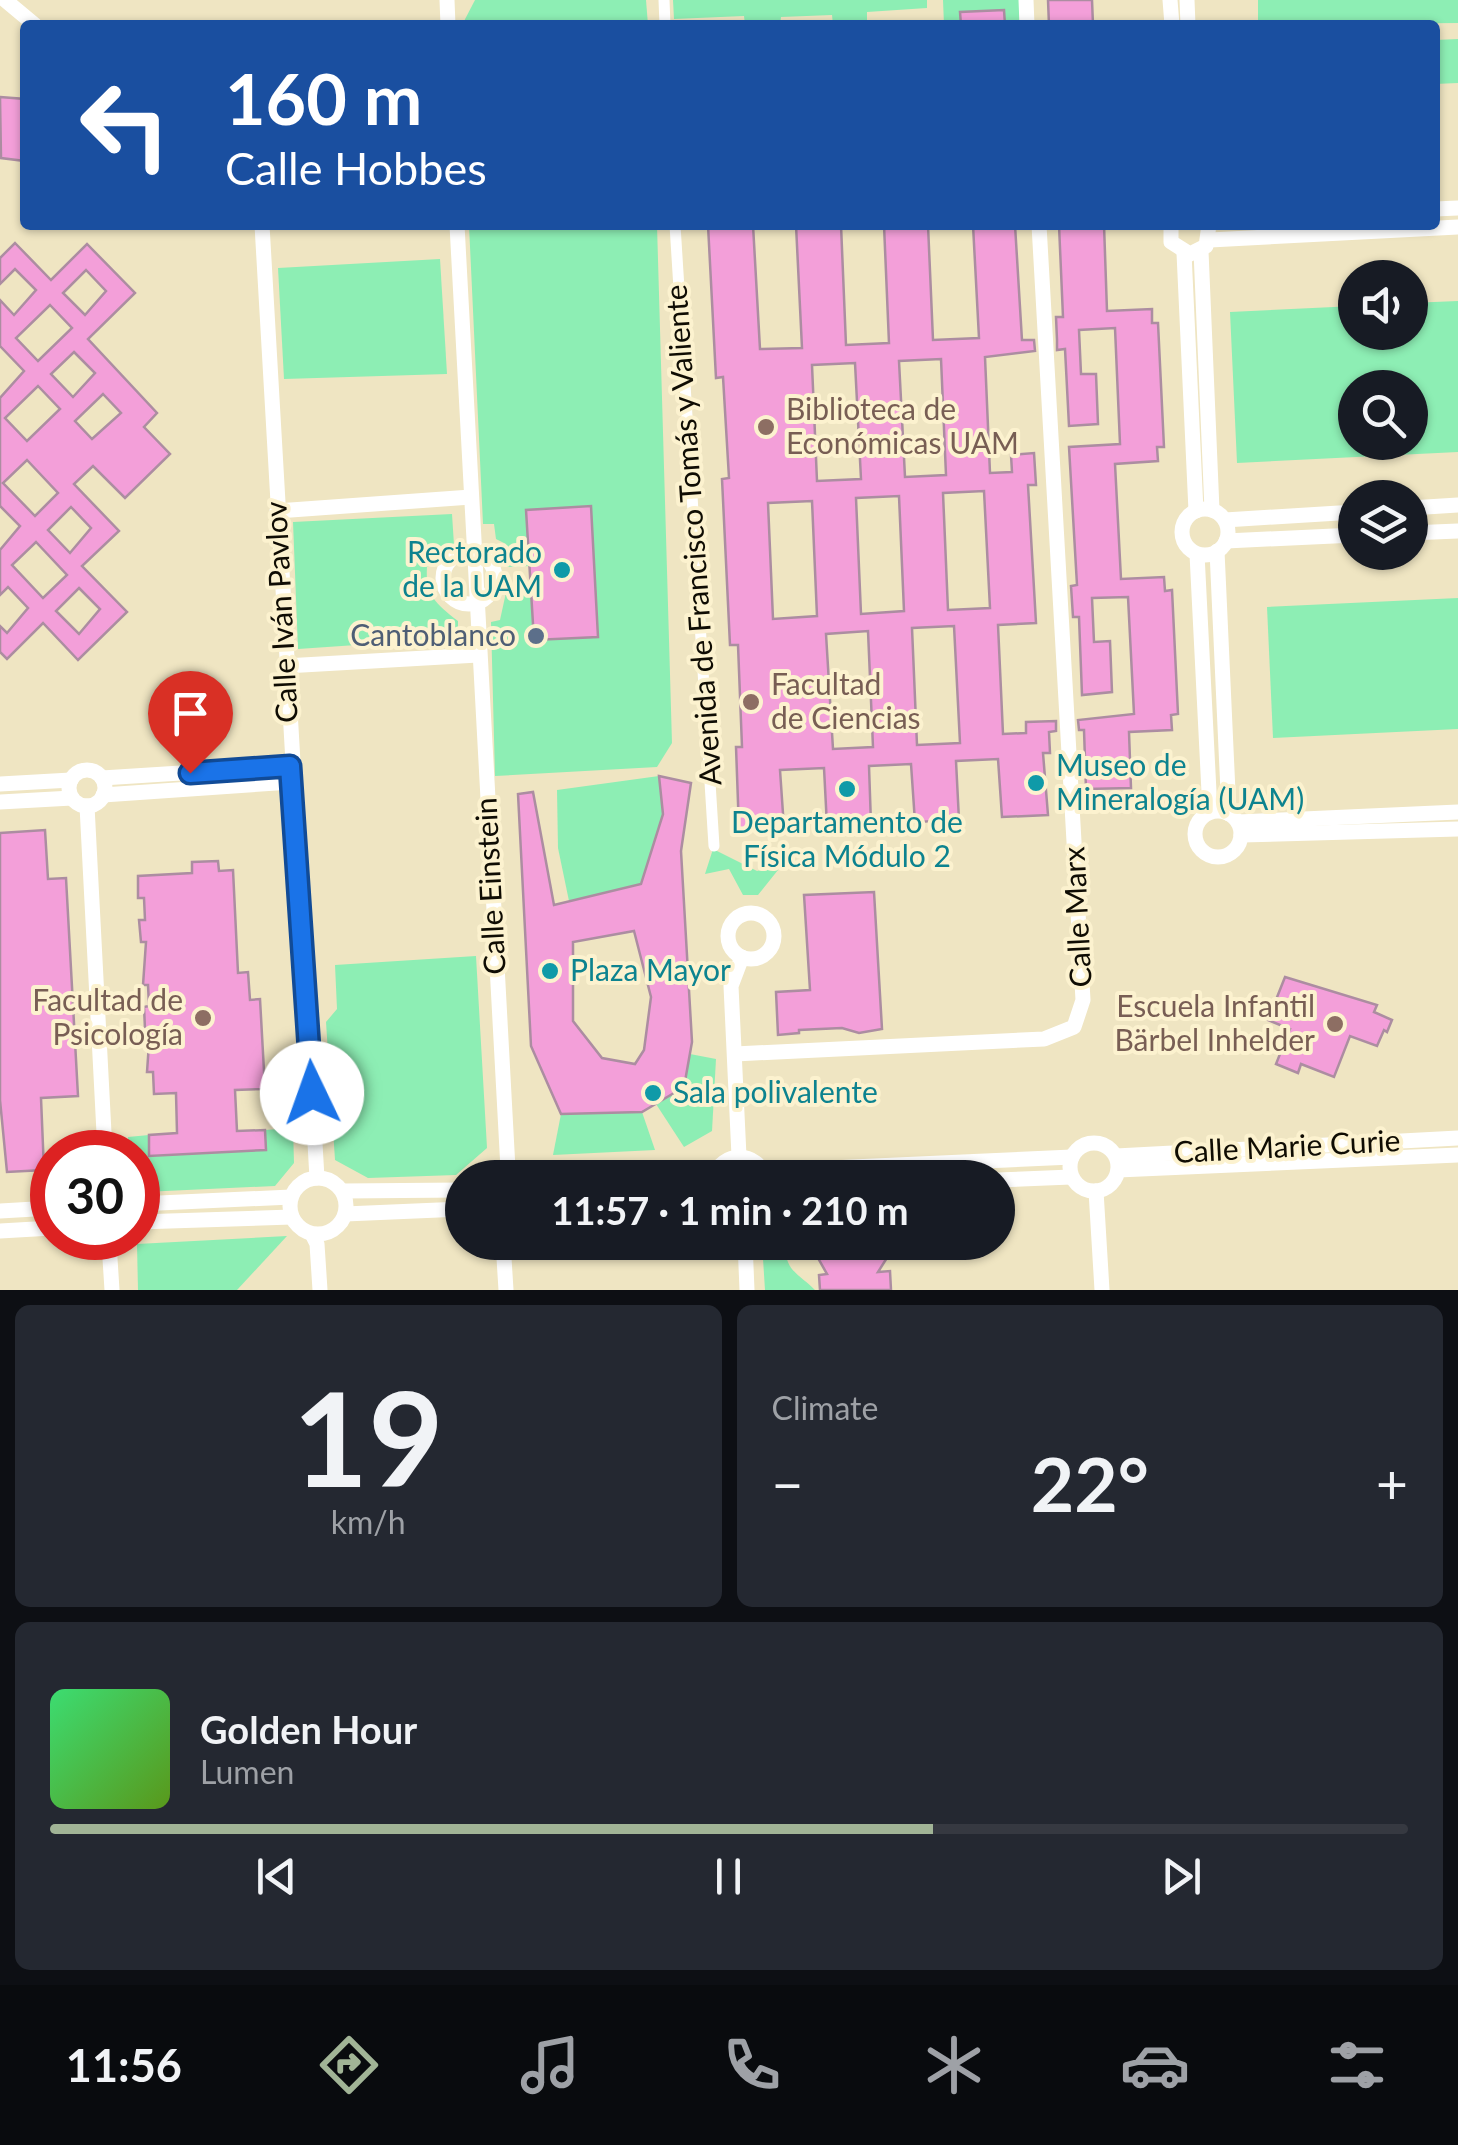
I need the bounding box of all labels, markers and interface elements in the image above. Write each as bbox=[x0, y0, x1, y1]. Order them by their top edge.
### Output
text: 160 m bbox=[225, 56, 422, 140]
icon: left bbox=[60, 60, 190, 190]
text: Calle Hobbes bbox=[225, 141, 487, 195]
map controls bbox=[1338, 260, 1428, 570]
button: sound bbox=[1338, 260, 1428, 350]
street label: Avenida de Francisco Tomás y Valiente bbox=[657, 283, 727, 787]
button: search bbox=[1338, 370, 1428, 460]
place label: Biblioteca de Económicas UAM bbox=[786, 390, 1019, 460]
marker: Biblioteca de Económicas UAM bbox=[755, 416, 777, 438]
button: layers bbox=[1338, 480, 1428, 570]
street label: Calle Iván Pavlov bbox=[256, 500, 304, 724]
place label: Rectorado de la UAM bbox=[402, 533, 542, 603]
marker: Rectorado de la UAM bbox=[551, 559, 573, 581]
place label: Cantoblanco bbox=[350, 616, 516, 652]
marker: Cantoblanco bbox=[525, 625, 547, 647]
place label: Facultad de Ciencias bbox=[771, 665, 921, 735]
pin bbox=[148, 671, 233, 774]
icon: arrive bbox=[163, 686, 218, 741]
marker: Facultad de Ciencias bbox=[740, 691, 762, 713]
place label: Museo de Mineralogía (UAM) bbox=[1056, 746, 1304, 816]
marker: Museo de Mineralogía (UAM) bbox=[1025, 772, 1047, 794]
marker: Departamento de Física Módulo 2 bbox=[836, 778, 858, 800]
street label: Calle Einstein bbox=[466, 797, 512, 976]
place label: Departamento de Física Módulo 2 bbox=[731, 803, 963, 873]
street label: Calle Marx bbox=[1054, 846, 1098, 988]
place label: Plaza Mayor bbox=[570, 951, 731, 987]
marker: Plaza Mayor bbox=[539, 960, 561, 982]
place label: Facultad de Psicología bbox=[32, 981, 183, 1051]
place label: Escuela Infantil Bärbel Inhelder bbox=[1114, 987, 1315, 1057]
marker: Facultad de Psicología bbox=[192, 1007, 214, 1029]
marker: Escuela Infantil Bärbel Inhelder bbox=[1324, 1013, 1346, 1035]
position arrow bbox=[260, 1041, 364, 1145]
place label: Sala polivalente bbox=[673, 1073, 878, 1109]
marker: Sala polivalente bbox=[642, 1082, 664, 1104]
street label: Calle Marie Curie bbox=[1173, 1121, 1401, 1169]
speed limit sign: 30 bbox=[30, 1130, 160, 1260]
text: 11:57 · 1 min · 210 m bbox=[551, 1187, 909, 1233]
text: 19 bbox=[293, 1359, 444, 1515]
text: Climate bbox=[772, 1388, 878, 1427]
text: 22° bbox=[1031, 1438, 1149, 1528]
text: − bbox=[772, 1450, 803, 1516]
text: + bbox=[1376, 1450, 1408, 1516]
text: km/h bbox=[331, 1502, 406, 1541]
text: Golden Hour bbox=[200, 1706, 417, 1752]
text: Lumen bbox=[200, 1752, 294, 1791]
icon: previous bbox=[249, 1849, 304, 1904]
icon: pause bbox=[701, 1849, 756, 1904]
icon: next bbox=[1154, 1849, 1209, 1904]
icon: directions bbox=[314, 2030, 384, 2100]
icon: music bbox=[515, 2030, 585, 2100]
icon: phone bbox=[717, 2030, 787, 2100]
icon: climate bbox=[919, 2030, 989, 2100]
icon: car bbox=[1120, 2030, 1190, 2100]
icon: filters bbox=[1322, 2030, 1392, 2100]
text: 11:56 bbox=[66, 2038, 182, 2092]

